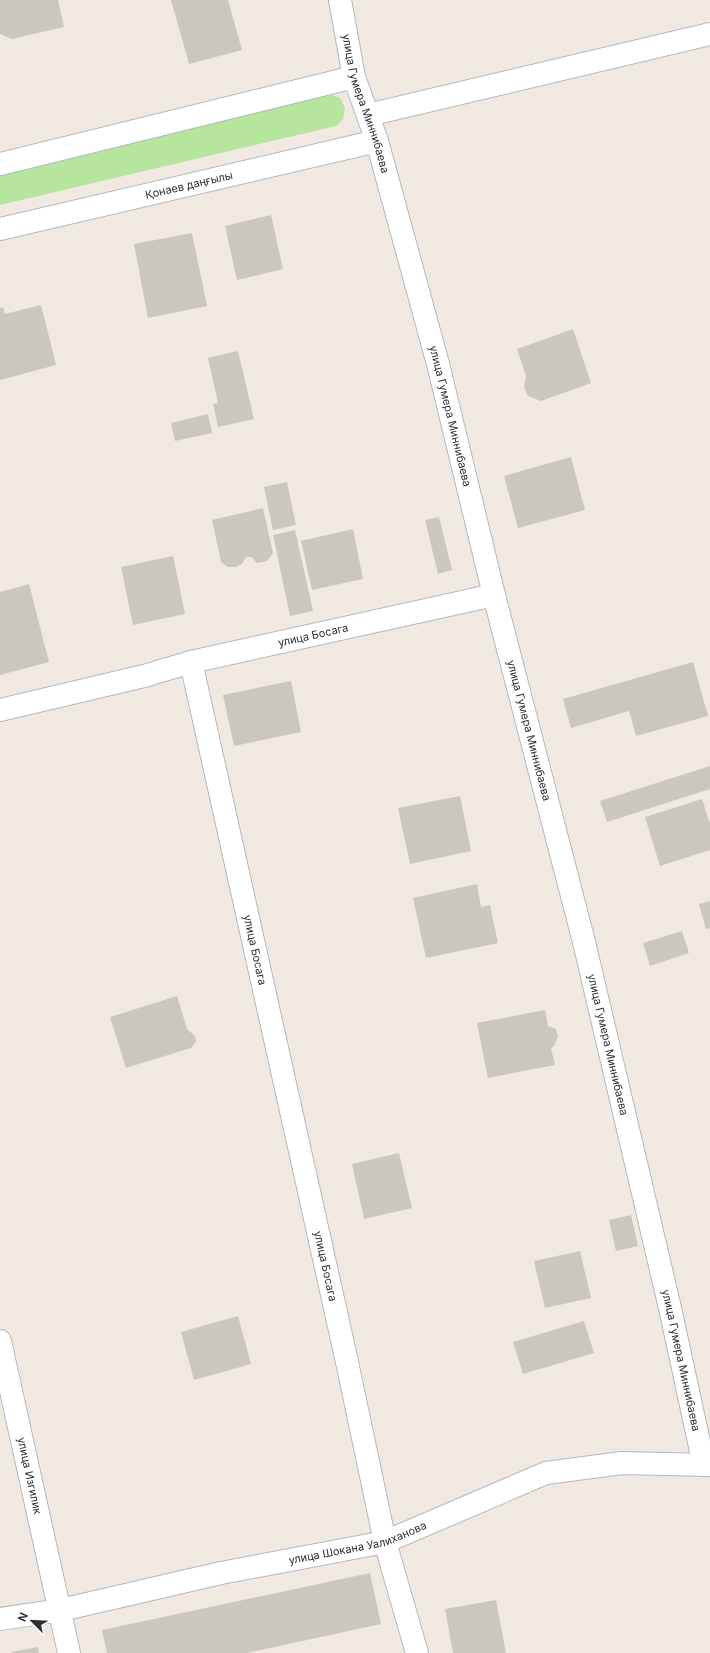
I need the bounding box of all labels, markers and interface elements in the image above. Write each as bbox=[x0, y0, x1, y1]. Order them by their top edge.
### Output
street label: улица Гумера Миннибаева bbox=[339, 33, 392, 175]
street label: Қонаев даңғылы bbox=[144, 168, 234, 202]
street label: улица Гумера Миннибаева bbox=[426, 344, 474, 488]
street label: улица Босага bbox=[277, 620, 350, 650]
street label: улица Гумера Миннибаева bbox=[504, 659, 554, 802]
street label: улица Босага bbox=[241, 913, 270, 986]
street label: улица Гумера Миннибаева bbox=[585, 972, 631, 1117]
street label: улица Босага bbox=[311, 1230, 340, 1303]
street label: улица Гумера Миннибаева bbox=[659, 1288, 703, 1432]
street label: улица Изгилик bbox=[14, 1436, 45, 1516]
street label: улица Шокана Уалиханова bbox=[287, 1518, 429, 1567]
north arrow bbox=[12, 1601, 52, 1641]
text: N bbox=[15, 1610, 31, 1624]

